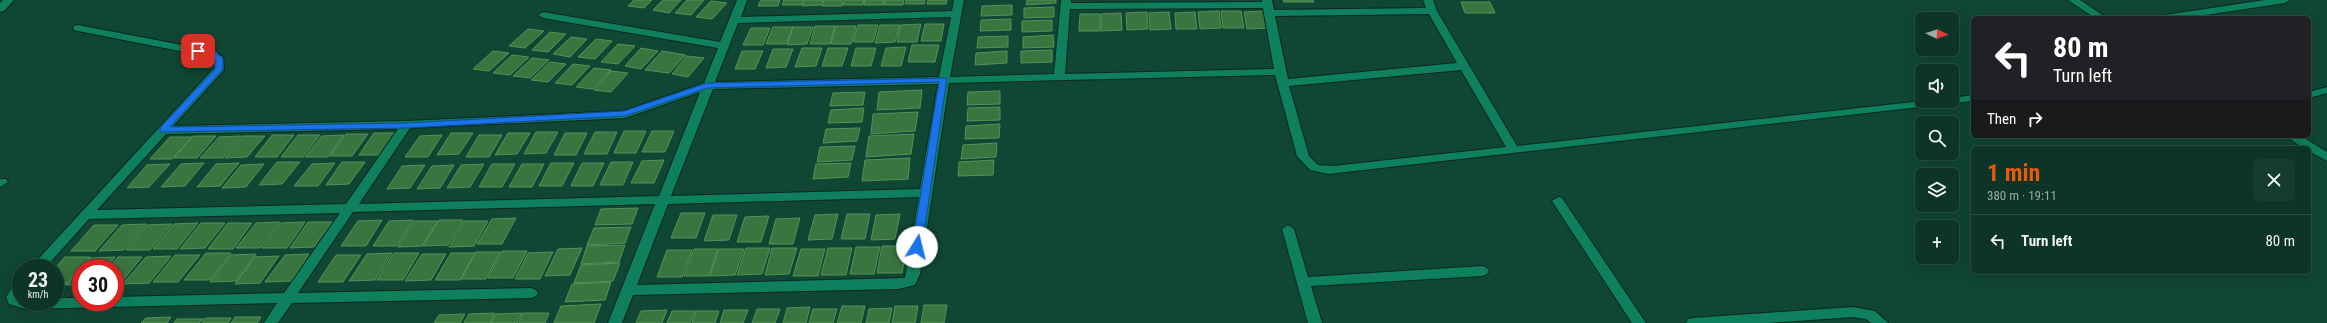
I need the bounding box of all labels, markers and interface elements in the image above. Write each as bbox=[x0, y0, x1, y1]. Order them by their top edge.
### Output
north arrow bbox=[1915, 12, 1959, 56]
map controls bbox=[1915, 12, 1959, 264]
text: 80 m bbox=[2053, 31, 2109, 64]
icon: left bbox=[1987, 32, 2039, 84]
pin bbox=[181, 34, 215, 68]
icon: arrive bbox=[187, 40, 209, 62]
button: sound bbox=[1915, 64, 1959, 108]
text: Turn left bbox=[2053, 65, 2112, 86]
icon: right bbox=[2024, 108, 2046, 130]
text: Then bbox=[1987, 110, 2016, 128]
button: search bbox=[1915, 116, 1959, 160]
text: 1 min bbox=[1987, 159, 2040, 187]
button: close bbox=[2253, 159, 2295, 201]
button: layers bbox=[1915, 168, 1959, 212]
text: 380 m · 19:11 bbox=[1987, 188, 2057, 203]
button: + bbox=[1915, 220, 1959, 264]
position arrow bbox=[896, 226, 938, 268]
icon: left bbox=[1987, 230, 2009, 252]
text: Turn left bbox=[2021, 232, 2072, 250]
text: 80 m bbox=[2265, 232, 2295, 250]
speed limit sign: 30 bbox=[72, 259, 124, 311]
text: 23 bbox=[28, 268, 48, 292]
text: km/h bbox=[28, 289, 48, 300]

